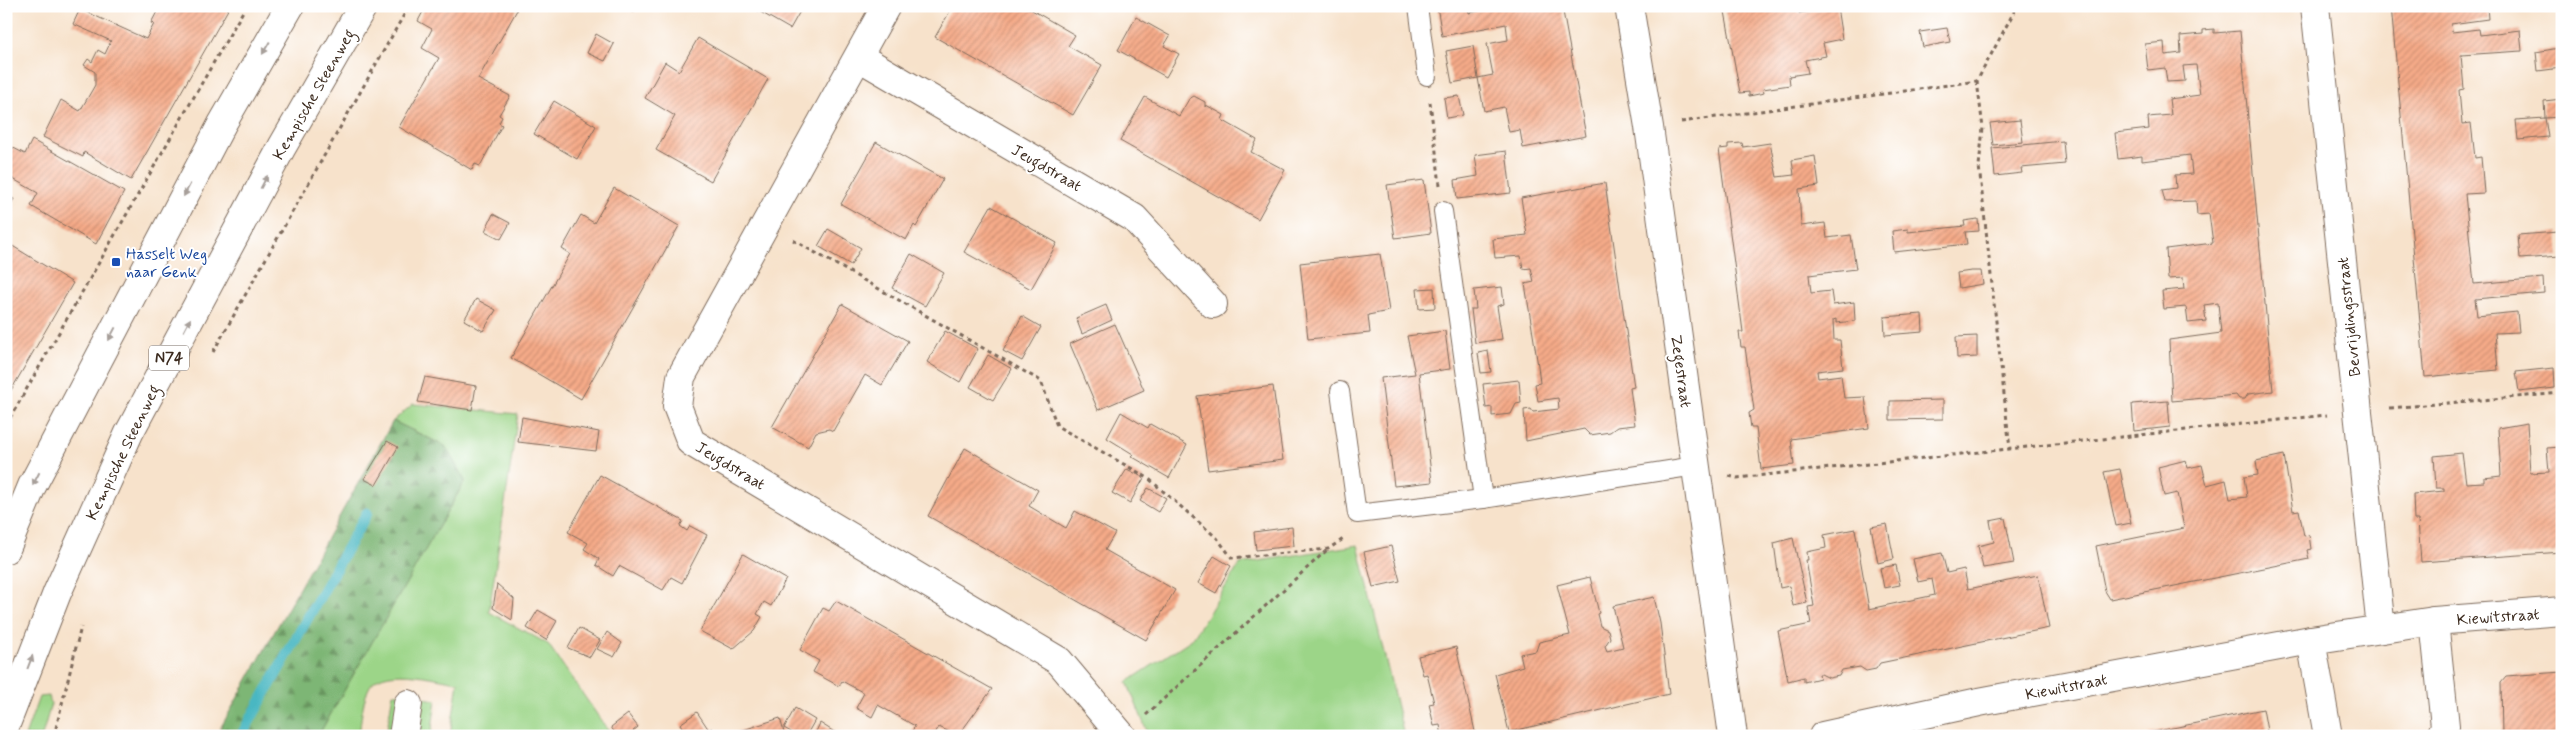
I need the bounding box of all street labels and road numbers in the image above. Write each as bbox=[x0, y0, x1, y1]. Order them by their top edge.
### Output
street label: Kempische Steenweg bbox=[268, 25, 361, 165]
street label: Jeugdstraat bbox=[1007, 140, 1085, 198]
street label: Bevrijdingsstraat bbox=[2333, 256, 2366, 378]
street label: Zegestraat bbox=[1664, 334, 1696, 409]
road number: N74 bbox=[149, 346, 189, 370]
street label: Kempische Steenweg bbox=[81, 382, 166, 524]
street label: Jeugdstraat bbox=[691, 437, 769, 496]
street label: Kiewitstraat bbox=[2456, 604, 2540, 631]
street label: Kiewitstraat bbox=[2024, 669, 2109, 706]

